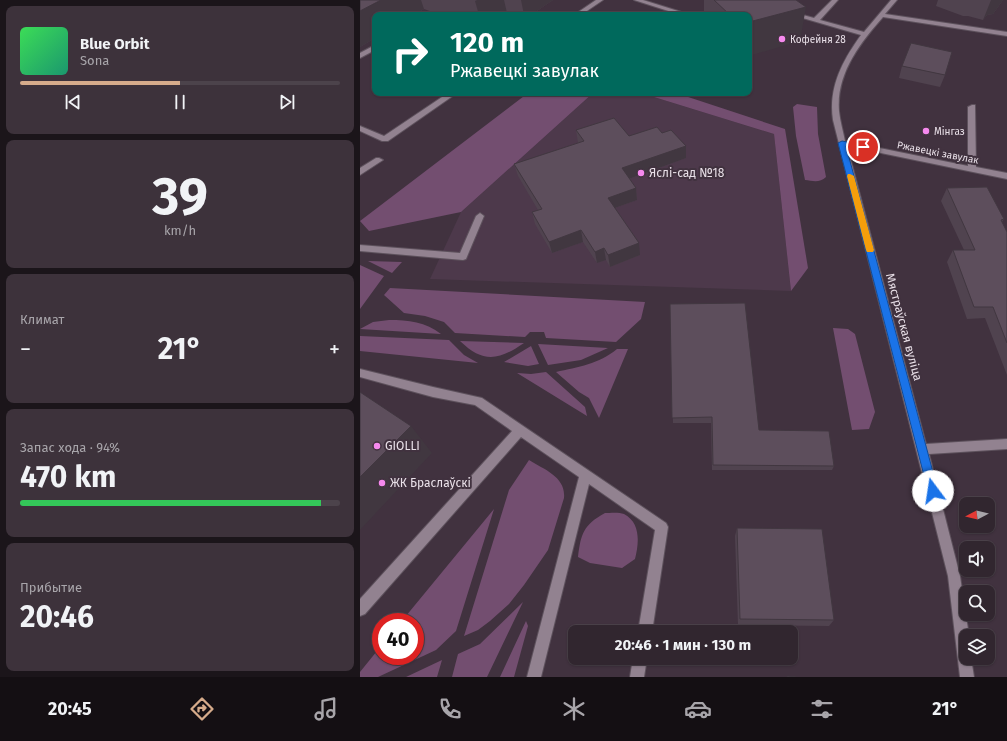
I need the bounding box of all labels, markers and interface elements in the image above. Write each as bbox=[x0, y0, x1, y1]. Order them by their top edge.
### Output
text: 120 m bbox=[450, 26, 524, 59]
icon: right bbox=[384, 28, 436, 80]
marker: Кофейня 28 bbox=[777, 34, 787, 44]
place label: Кофейня 28 bbox=[790, 34, 846, 46]
text: Blue Orbit bbox=[80, 35, 149, 53]
text: Sona bbox=[80, 53, 109, 68]
text: Ржавецкі завулак bbox=[450, 60, 599, 82]
icon: previous bbox=[62, 91, 84, 113]
icon: pause bbox=[169, 91, 191, 113]
icon: next bbox=[276, 91, 298, 113]
place label: Мінгаз bbox=[934, 125, 965, 138]
marker: Мінгаз bbox=[921, 126, 931, 136]
pin bbox=[846, 130, 880, 164]
icon: arrive bbox=[852, 136, 874, 158]
street label: Ржавецкі завулак bbox=[896, 138, 981, 167]
text: 39 bbox=[152, 165, 208, 228]
place label: Яслі-сад №18 bbox=[649, 166, 725, 180]
marker: Яслі-сад №18 bbox=[636, 168, 646, 178]
text: km/h bbox=[164, 223, 196, 238]
street label: Мястраўская вуліца bbox=[883, 272, 925, 382]
text: Климат bbox=[20, 312, 64, 327]
text: 21° bbox=[158, 331, 202, 367]
text: − bbox=[20, 336, 31, 363]
text: + bbox=[329, 336, 340, 363]
place label: GIOLLI bbox=[385, 439, 420, 453]
text: Запас хода · 94% bbox=[20, 440, 120, 455]
marker: GIOLLI bbox=[372, 441, 382, 451]
text: 470 km bbox=[20, 459, 116, 495]
position arrow bbox=[912, 470, 954, 512]
place label: ЖК Браслаўскі bbox=[390, 476, 471, 490]
marker: ЖК Браслаўскі bbox=[377, 478, 387, 488]
north arrow bbox=[959, 497, 995, 533]
map controls bbox=[959, 497, 995, 665]
button: sound bbox=[959, 541, 995, 577]
text: Прибытие bbox=[20, 580, 82, 595]
button: search bbox=[959, 585, 995, 621]
text: 20:46 bbox=[20, 599, 94, 635]
speed limit sign: 40 bbox=[372, 613, 424, 665]
button: layers bbox=[959, 629, 995, 665]
text: 20:46 · 1 мин · 130 m bbox=[615, 636, 751, 654]
icon: directions bbox=[188, 695, 216, 723]
icon: music bbox=[312, 695, 340, 723]
icon: phone bbox=[436, 695, 464, 723]
icon: climate bbox=[560, 695, 588, 723]
icon: car bbox=[684, 695, 712, 723]
icon: filters bbox=[808, 695, 836, 723]
text: 20:45 bbox=[48, 698, 92, 720]
text: 21° bbox=[932, 698, 959, 720]

